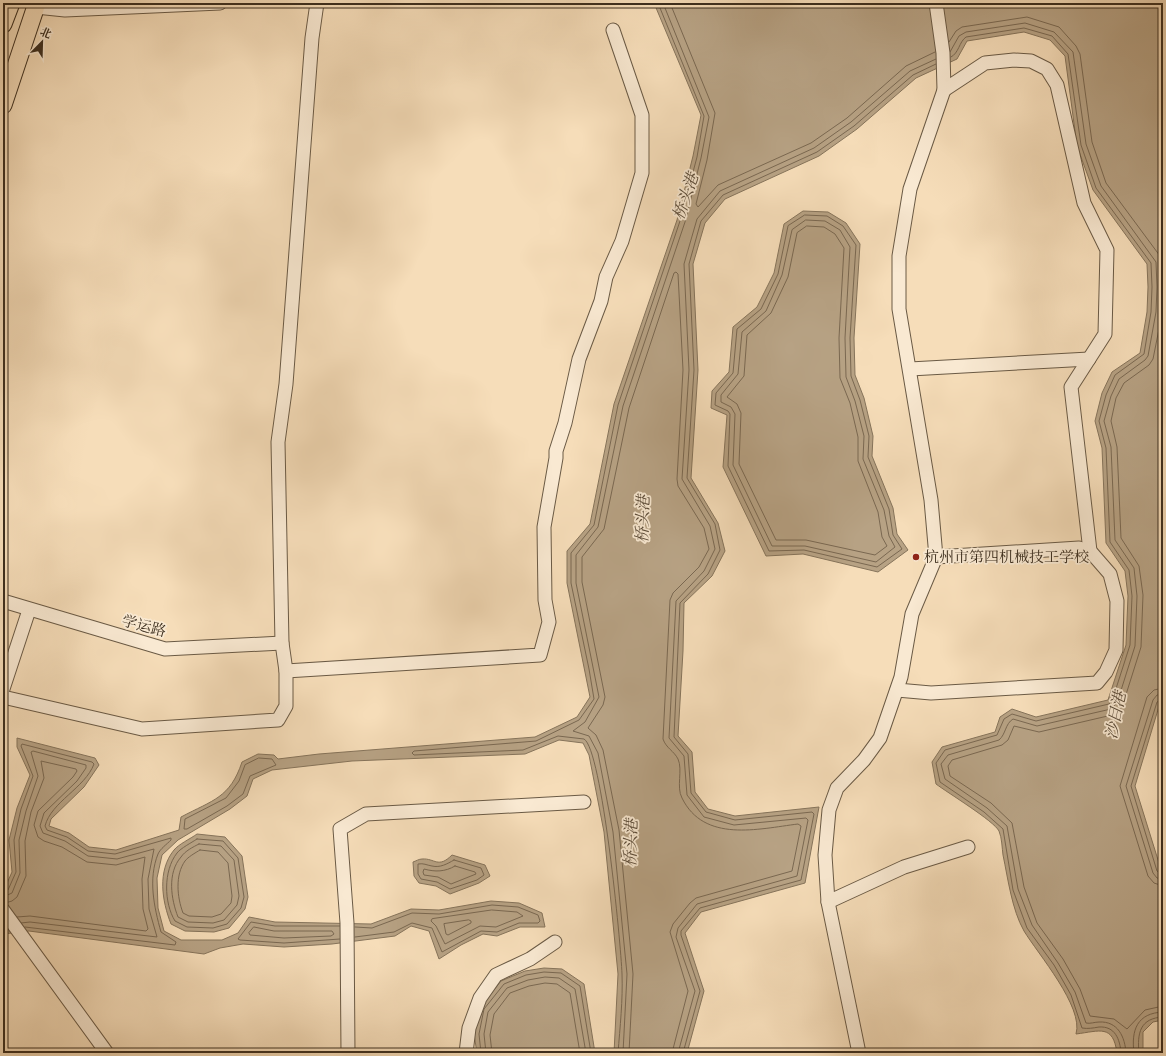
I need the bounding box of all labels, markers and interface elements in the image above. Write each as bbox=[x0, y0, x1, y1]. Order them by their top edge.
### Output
north arrow bbox=[22, 22, 62, 62]
text: 北 bbox=[38, 25, 53, 41]
water label: 桥头港 bbox=[669, 168, 703, 222]
water label: 桥头港 bbox=[632, 493, 653, 543]
place label: 杭州市第四机械技工学校 bbox=[924, 548, 1089, 566]
marker: 杭州市第四机械技工学校 bbox=[911, 552, 921, 562]
street label: 学运路 bbox=[120, 611, 168, 641]
water label: 沙目港 bbox=[1102, 688, 1130, 740]
water label: 桥头港 bbox=[620, 817, 641, 867]

